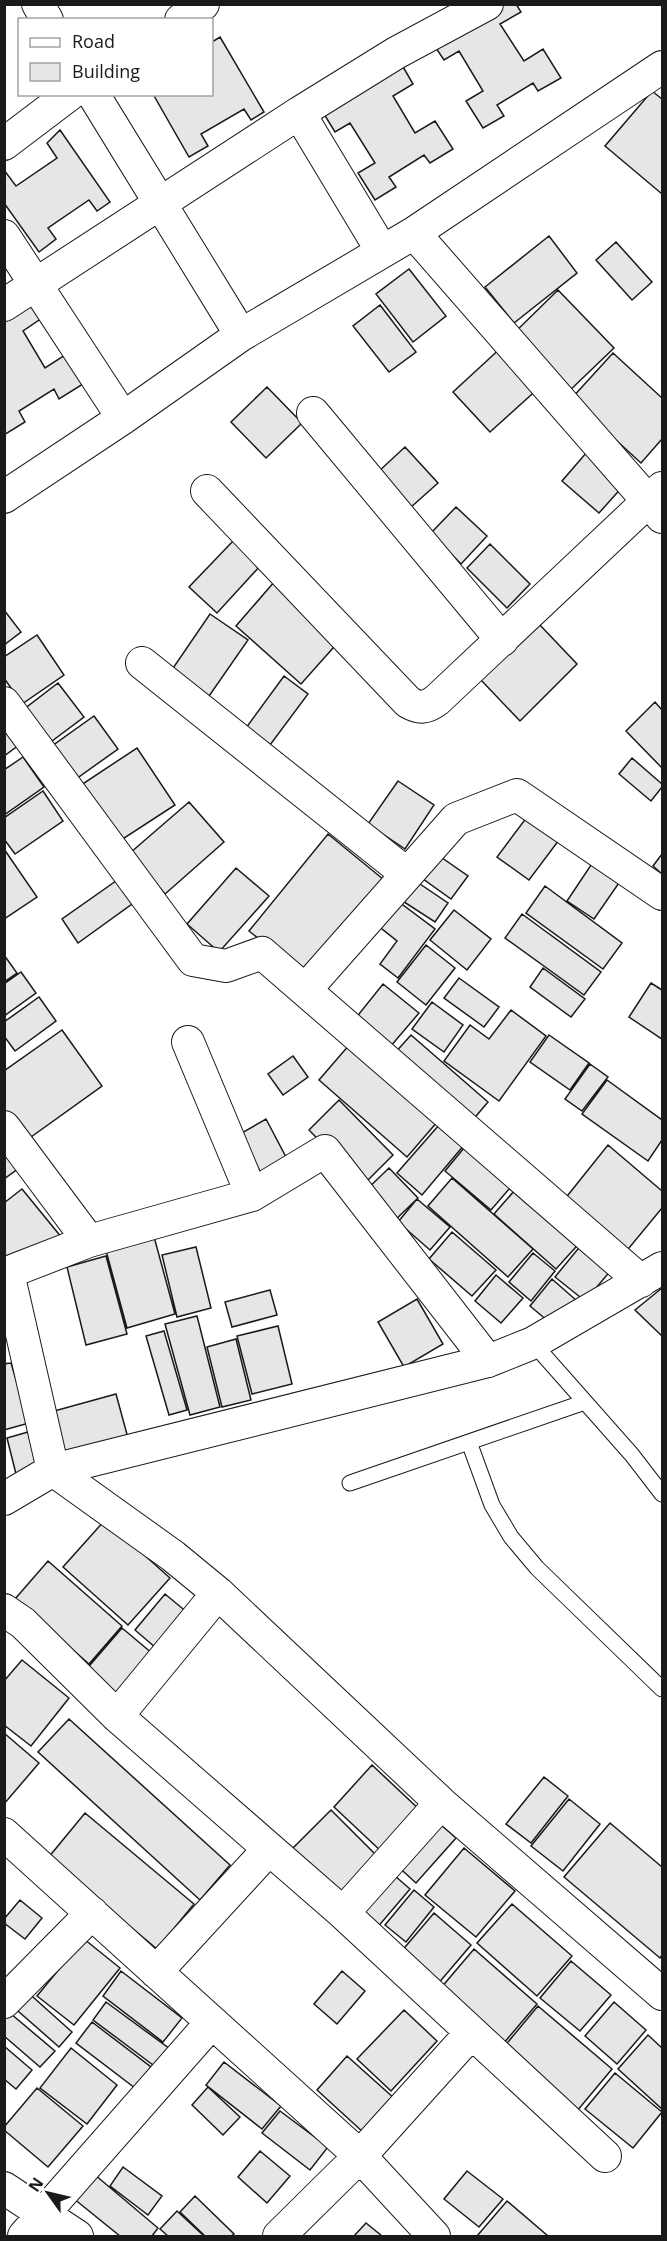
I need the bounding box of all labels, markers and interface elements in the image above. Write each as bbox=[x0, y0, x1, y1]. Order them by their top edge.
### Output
legend bbox=[18, 18, 213, 96]
text: Road bbox=[72, 29, 115, 53]
text: Building bbox=[72, 59, 140, 83]
north arrow bbox=[18, 2163, 78, 2223]
text: N bbox=[23, 2173, 48, 2196]

